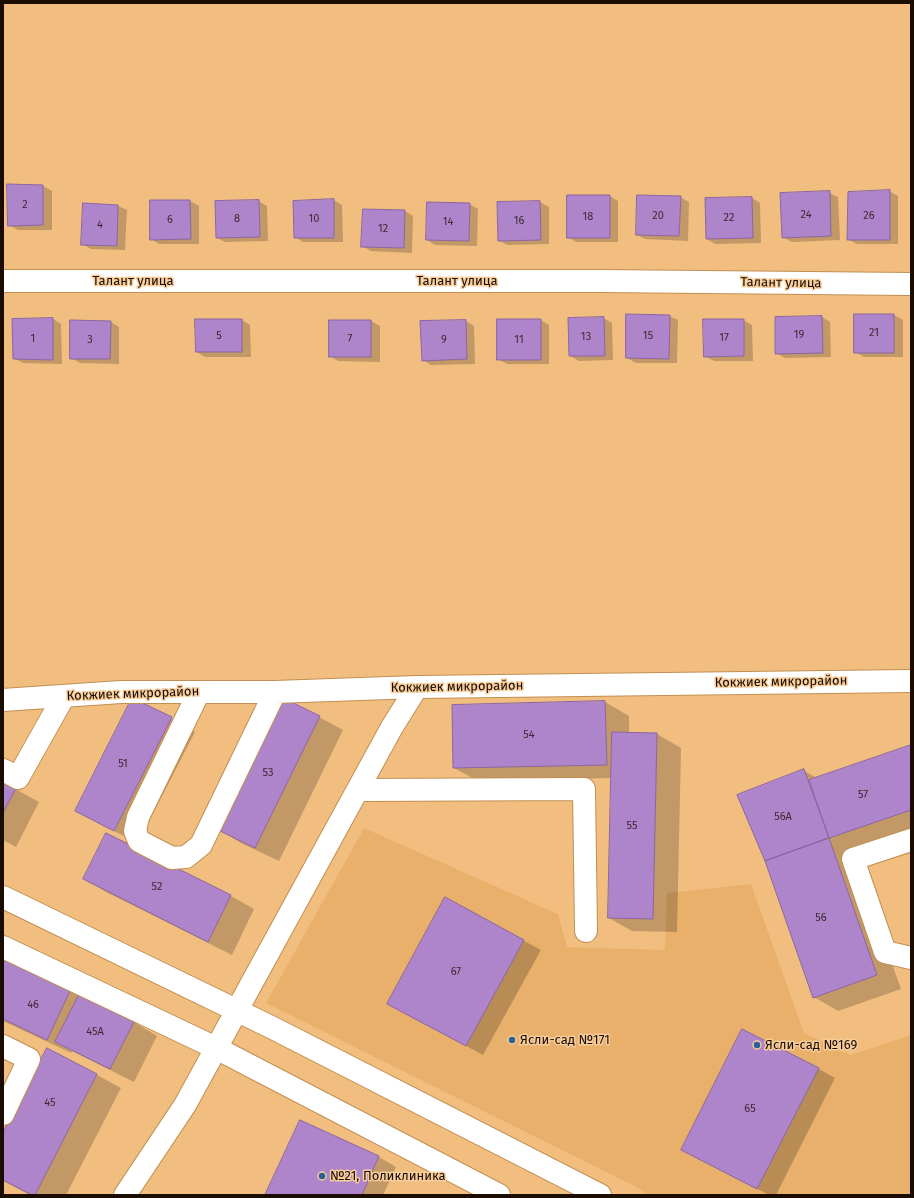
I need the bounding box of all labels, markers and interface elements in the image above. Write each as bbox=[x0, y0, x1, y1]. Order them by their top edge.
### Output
house number: 2 bbox=[22, 198, 28, 212]
house number: 24 bbox=[801, 208, 811, 222]
house number: 20 bbox=[652, 209, 664, 223]
house number: 26 bbox=[863, 209, 875, 223]
house number: 18 bbox=[583, 210, 593, 224]
house number: 22 bbox=[724, 211, 734, 225]
house number: 8 bbox=[234, 212, 240, 226]
house number: 10 bbox=[309, 212, 319, 226]
house number: 6 bbox=[167, 213, 173, 227]
house number: 16 bbox=[514, 214, 524, 228]
house number: 14 bbox=[443, 215, 453, 229]
house number: 4 bbox=[97, 218, 103, 232]
house number: 12 bbox=[378, 222, 388, 236]
street label: Талант улица bbox=[93, 273, 173, 289]
street label: Талант улица bbox=[417, 273, 497, 289]
street label: Талант улица bbox=[740, 274, 822, 292]
house number: 21 bbox=[869, 326, 879, 340]
house number: 19 bbox=[794, 328, 804, 342]
house number: 5 bbox=[216, 329, 222, 343]
house number: 15 bbox=[643, 329, 653, 343]
house number: 13 bbox=[581, 330, 591, 344]
house number: 17 bbox=[719, 331, 729, 345]
house number: 1 bbox=[31, 332, 35, 346]
house number: 7 bbox=[348, 332, 352, 346]
house number: 3 bbox=[87, 333, 93, 347]
house number: 9 bbox=[441, 333, 447, 347]
house number: 11 bbox=[514, 333, 524, 347]
street label: Кокжиек микрорайон bbox=[715, 673, 847, 691]
street label: Кокжиек микрорайон bbox=[391, 678, 523, 696]
street label: Кокжиек микрорайон bbox=[66, 684, 200, 704]
house number: 54 bbox=[523, 728, 535, 742]
house number: 51 bbox=[118, 757, 128, 771]
house number: 53 bbox=[263, 766, 273, 780]
house number: 57 bbox=[858, 788, 868, 802]
house number: 56А bbox=[774, 810, 792, 824]
house number: 55 bbox=[627, 819, 637, 833]
house number: 52 bbox=[152, 880, 162, 894]
house number: 56 bbox=[815, 911, 827, 925]
house number: 67 bbox=[451, 965, 461, 979]
house number: 46 bbox=[27, 998, 39, 1012]
house number: 45А bbox=[86, 1025, 104, 1039]
place label: Ясли-сад №171 bbox=[520, 1032, 610, 1048]
marker: Ясли-сад №171 bbox=[507, 1035, 517, 1045]
place label: Ясли-сад №169 bbox=[765, 1037, 857, 1053]
marker: Ясли-сад №169 bbox=[752, 1040, 762, 1050]
house number: 45 bbox=[44, 1096, 56, 1110]
house number: 65 bbox=[744, 1102, 756, 1116]
place label: №21, Поликлиника bbox=[330, 1168, 446, 1184]
marker: №21, Поликлиника bbox=[317, 1171, 327, 1181]

